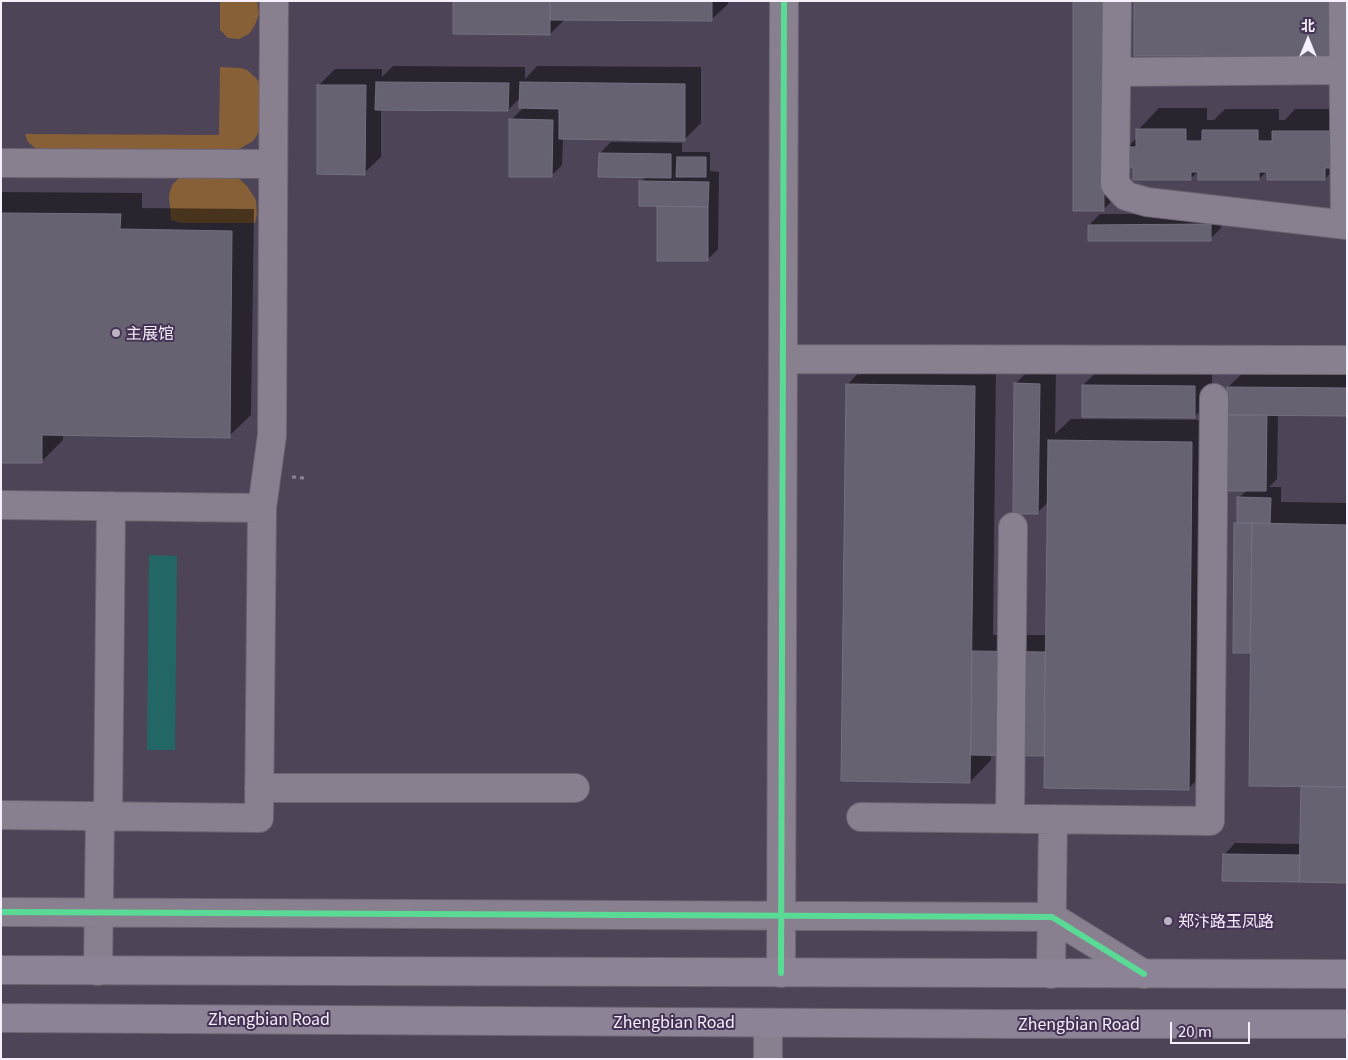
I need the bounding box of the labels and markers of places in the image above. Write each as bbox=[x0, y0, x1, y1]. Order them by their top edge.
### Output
place label: 主展馆 bbox=[126, 323, 174, 343]
marker: 主展馆 bbox=[110, 327, 122, 339]
place label: 郑汴路玉凤路 bbox=[1178, 911, 1274, 931]
marker: 郑汴路玉凤路 bbox=[1162, 915, 1174, 927]

